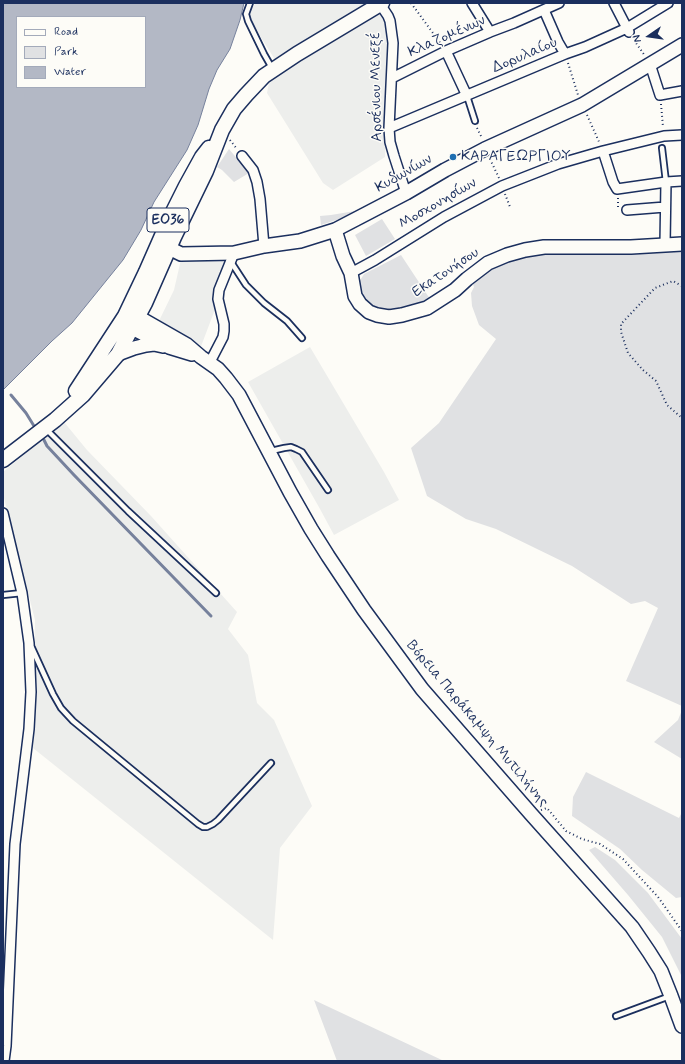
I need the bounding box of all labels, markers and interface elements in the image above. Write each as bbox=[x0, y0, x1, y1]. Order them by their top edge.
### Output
street label: Κλαζομένων bbox=[406, 12, 488, 62]
legend bbox=[16, 16, 146, 88]
north arrow bbox=[629, 16, 669, 56]
text: Road bbox=[54, 24, 78, 40]
street label: Αρσένιου Μενεξέ bbox=[367, 32, 387, 142]
street label: Δορυλαίου bbox=[490, 34, 560, 78]
text: N bbox=[630, 34, 645, 44]
text: Park bbox=[54, 44, 78, 60]
text: Water bbox=[54, 64, 86, 80]
place label: ΚΑΡΑΓΕΩΡΓΙΟΥ bbox=[461, 148, 571, 166]
street label: Κυδωνίων bbox=[372, 151, 436, 197]
marker: ΚΑΡΑΓΕΩΡΓΙΟΥ bbox=[448, 152, 458, 162]
street label: Μοσχονησίων bbox=[396, 174, 480, 234]
road number: ΕΟ36 bbox=[147, 208, 189, 232]
street label: Εκατονήσου bbox=[409, 244, 483, 302]
street label: Βόρεια Παράκαμψη Μυτιλήνης bbox=[402, 637, 552, 811]

